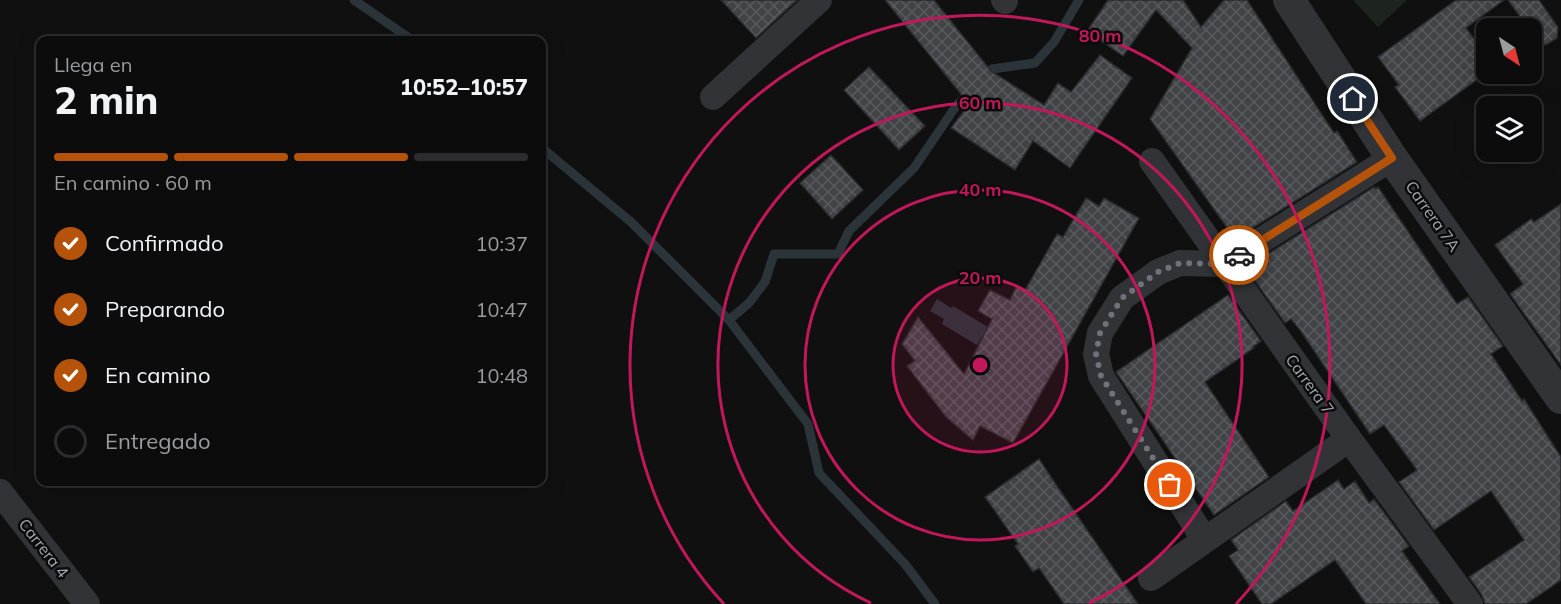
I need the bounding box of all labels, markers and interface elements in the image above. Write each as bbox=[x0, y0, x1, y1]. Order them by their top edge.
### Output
north arrow bbox=[1476, 18, 1542, 84]
map controls bbox=[1476, 18, 1542, 162]
text: 80 m bbox=[1079, 24, 1121, 47]
text: Llega en bbox=[54, 52, 132, 77]
text: 10:52–10:57 bbox=[400, 73, 528, 101]
pin bbox=[1327, 73, 1378, 124]
text: 2 min bbox=[54, 75, 159, 124]
icon: home bbox=[1336, 82, 1369, 115]
text: 60 m bbox=[959, 91, 1001, 114]
button: layers bbox=[1476, 96, 1542, 162]
text: En camino · 60 m bbox=[54, 170, 212, 195]
street label: Carrera 7A bbox=[1401, 177, 1465, 255]
text: 40 m bbox=[959, 178, 1001, 201]
courier bbox=[1209, 225, 1269, 285]
icon: check bbox=[54, 227, 87, 260]
text: Confirmado bbox=[105, 229, 224, 257]
text: 10:37 bbox=[475, 231, 528, 256]
icon: car bbox=[1223, 239, 1256, 272]
text: 20 m bbox=[959, 266, 1001, 289]
icon: check bbox=[54, 293, 87, 326]
text: Preparando bbox=[105, 295, 225, 323]
text: 10:47 bbox=[475, 297, 528, 322]
street label: Carrera 7 bbox=[1281, 350, 1339, 418]
centre of rings bbox=[970, 355, 990, 375]
icon: check bbox=[54, 359, 87, 392]
text: En camino bbox=[105, 361, 211, 389]
text: 10:48 bbox=[475, 363, 528, 388]
text: Entregado bbox=[105, 427, 211, 455]
pin bbox=[1144, 459, 1195, 510]
icon: bag bbox=[1153, 468, 1186, 501]
street label: Carrera 4 bbox=[15, 514, 74, 582]

